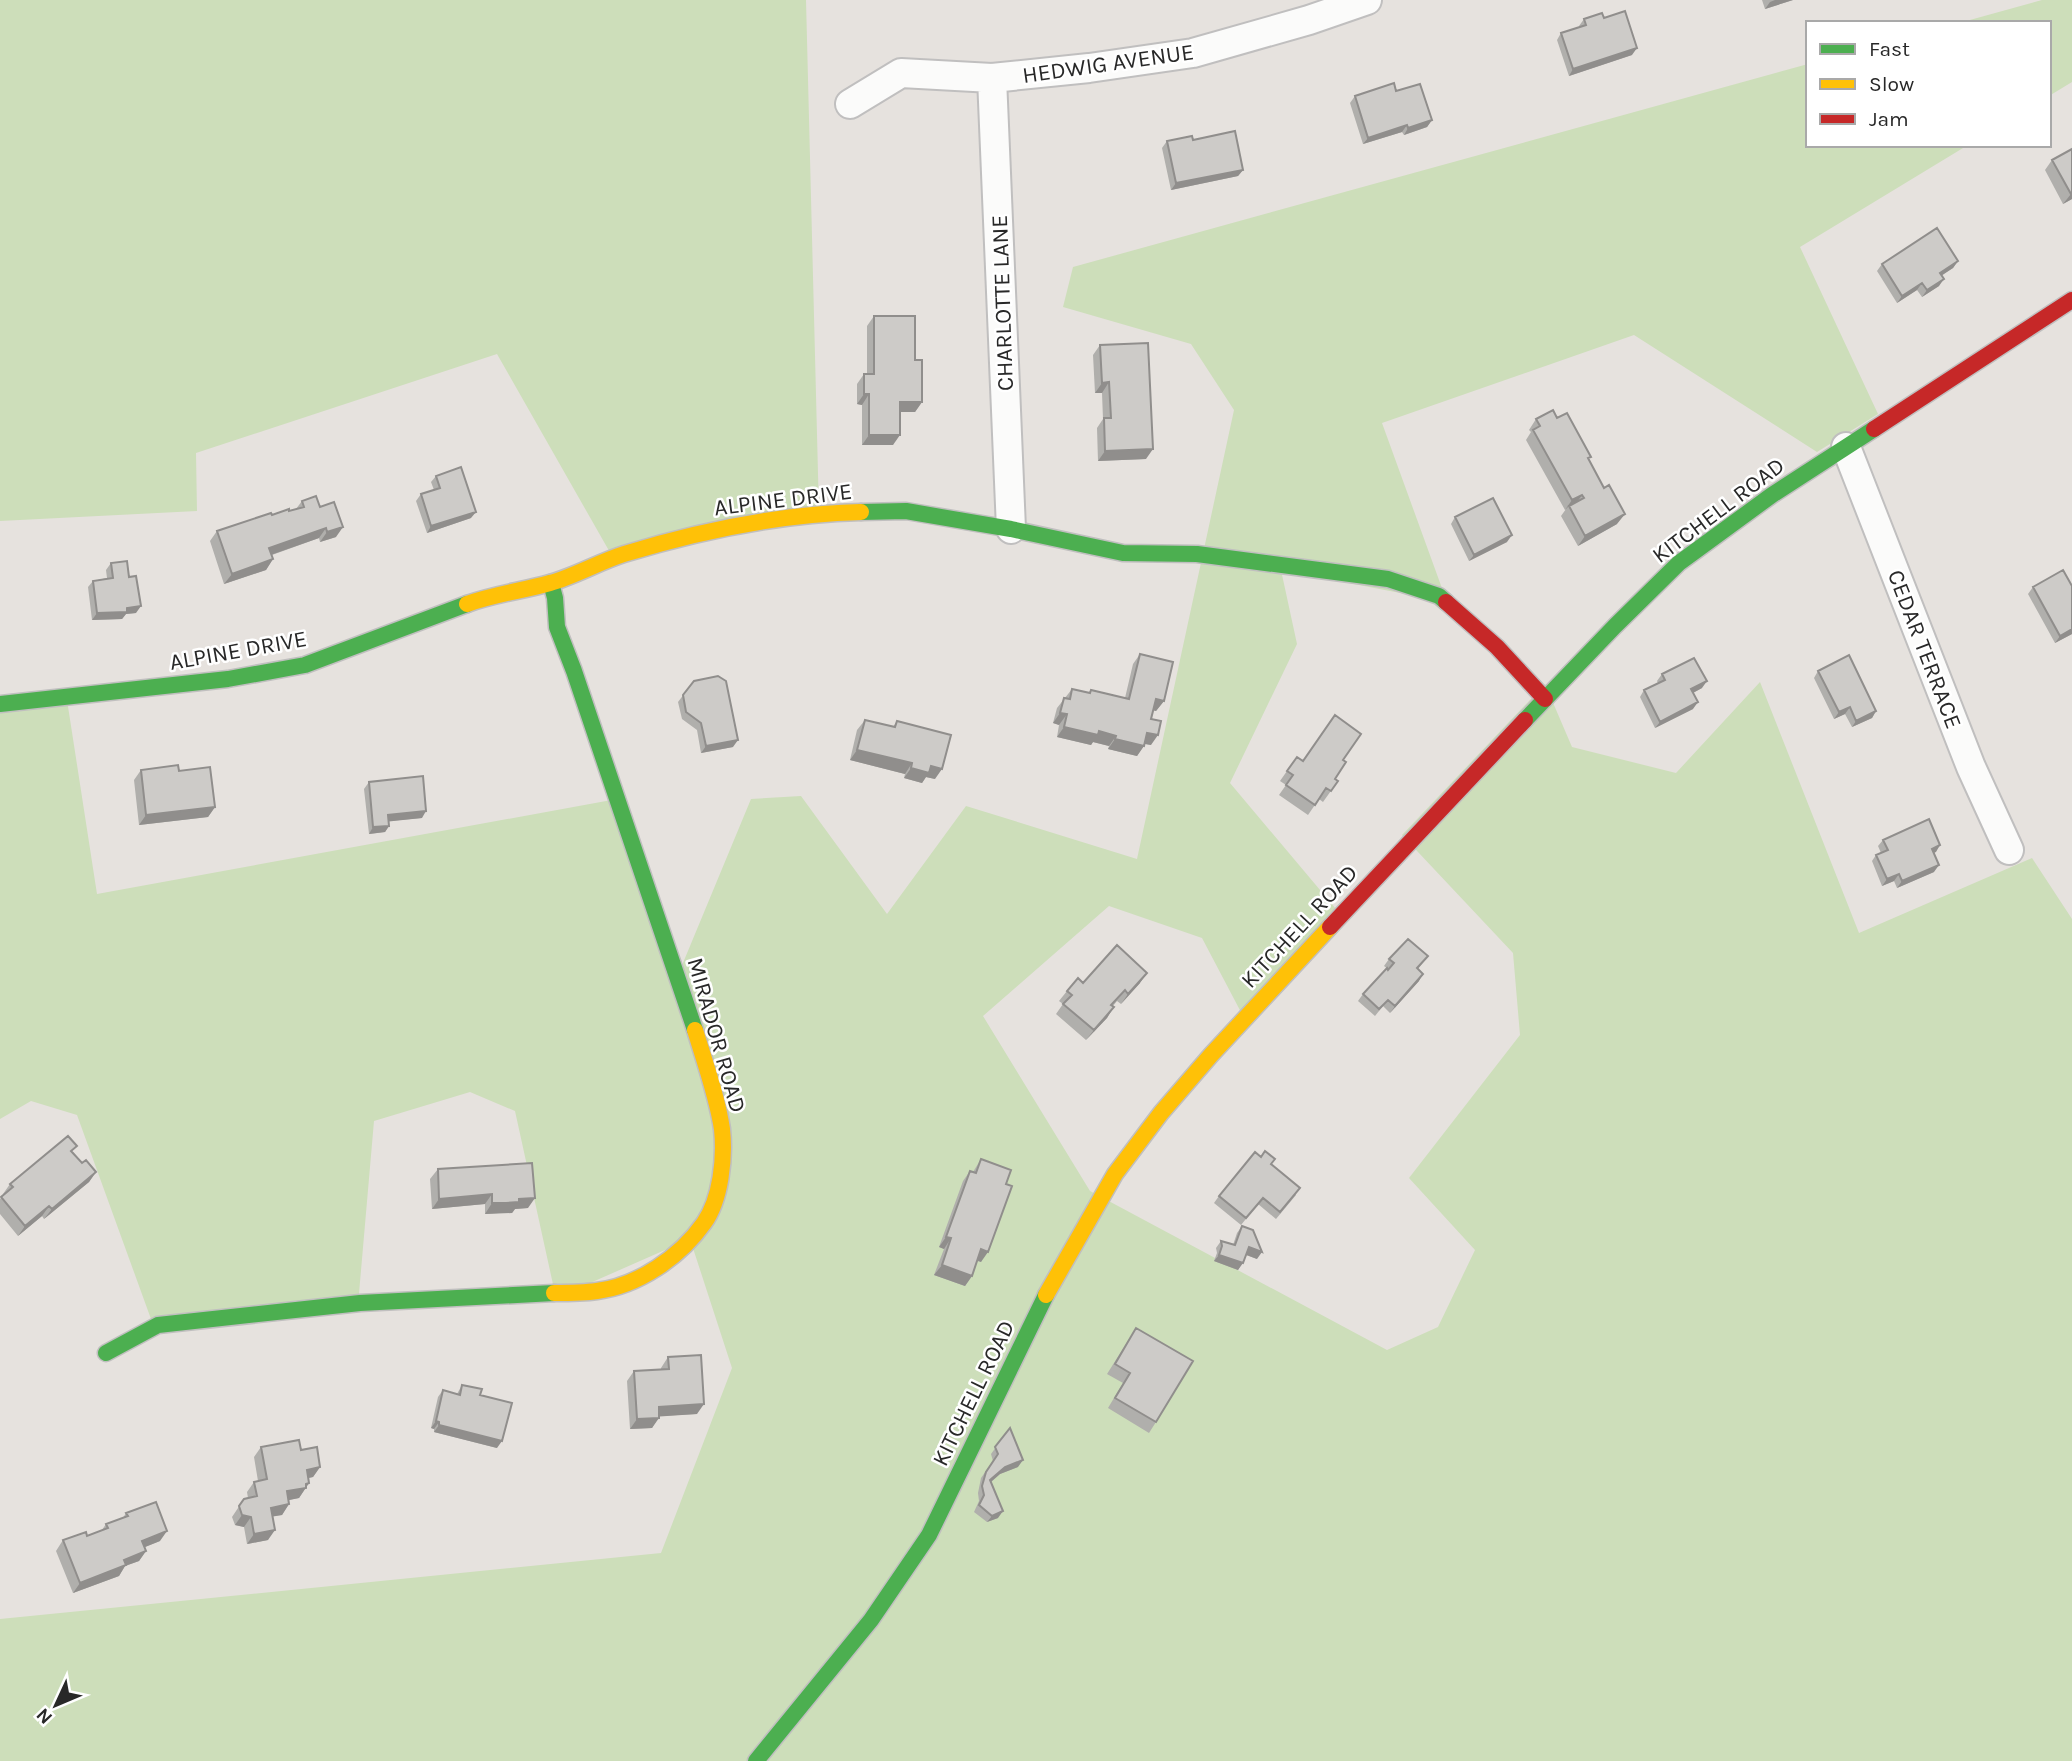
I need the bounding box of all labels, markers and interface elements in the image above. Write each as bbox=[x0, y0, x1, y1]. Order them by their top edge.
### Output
legend bbox=[1806, 21, 2051, 147]
text: Fast bbox=[1869, 37, 1910, 61]
street label: HEDWIG AVENUE bbox=[1021, 38, 1196, 89]
text: Slow bbox=[1869, 72, 1914, 96]
text: Jam bbox=[1869, 107, 1909, 131]
street label: CHARLOTTE LANE bbox=[986, 214, 1019, 392]
street label: KITCHELL ROAD bbox=[1647, 452, 1790, 569]
street label: ALPINE DRIVE bbox=[713, 478, 854, 521]
street label: CEDAR TERRACE bbox=[1882, 566, 1967, 732]
street label: ALPINE DRIVE bbox=[167, 625, 309, 676]
street label: KITCHELL ROAD bbox=[1235, 859, 1363, 994]
street label: MIRADOR ROAD bbox=[681, 954, 752, 1116]
street label: KITCHELL ROAD bbox=[927, 1316, 1020, 1470]
north arrow bbox=[21, 1670, 91, 1740]
text: N bbox=[32, 1704, 57, 1729]

